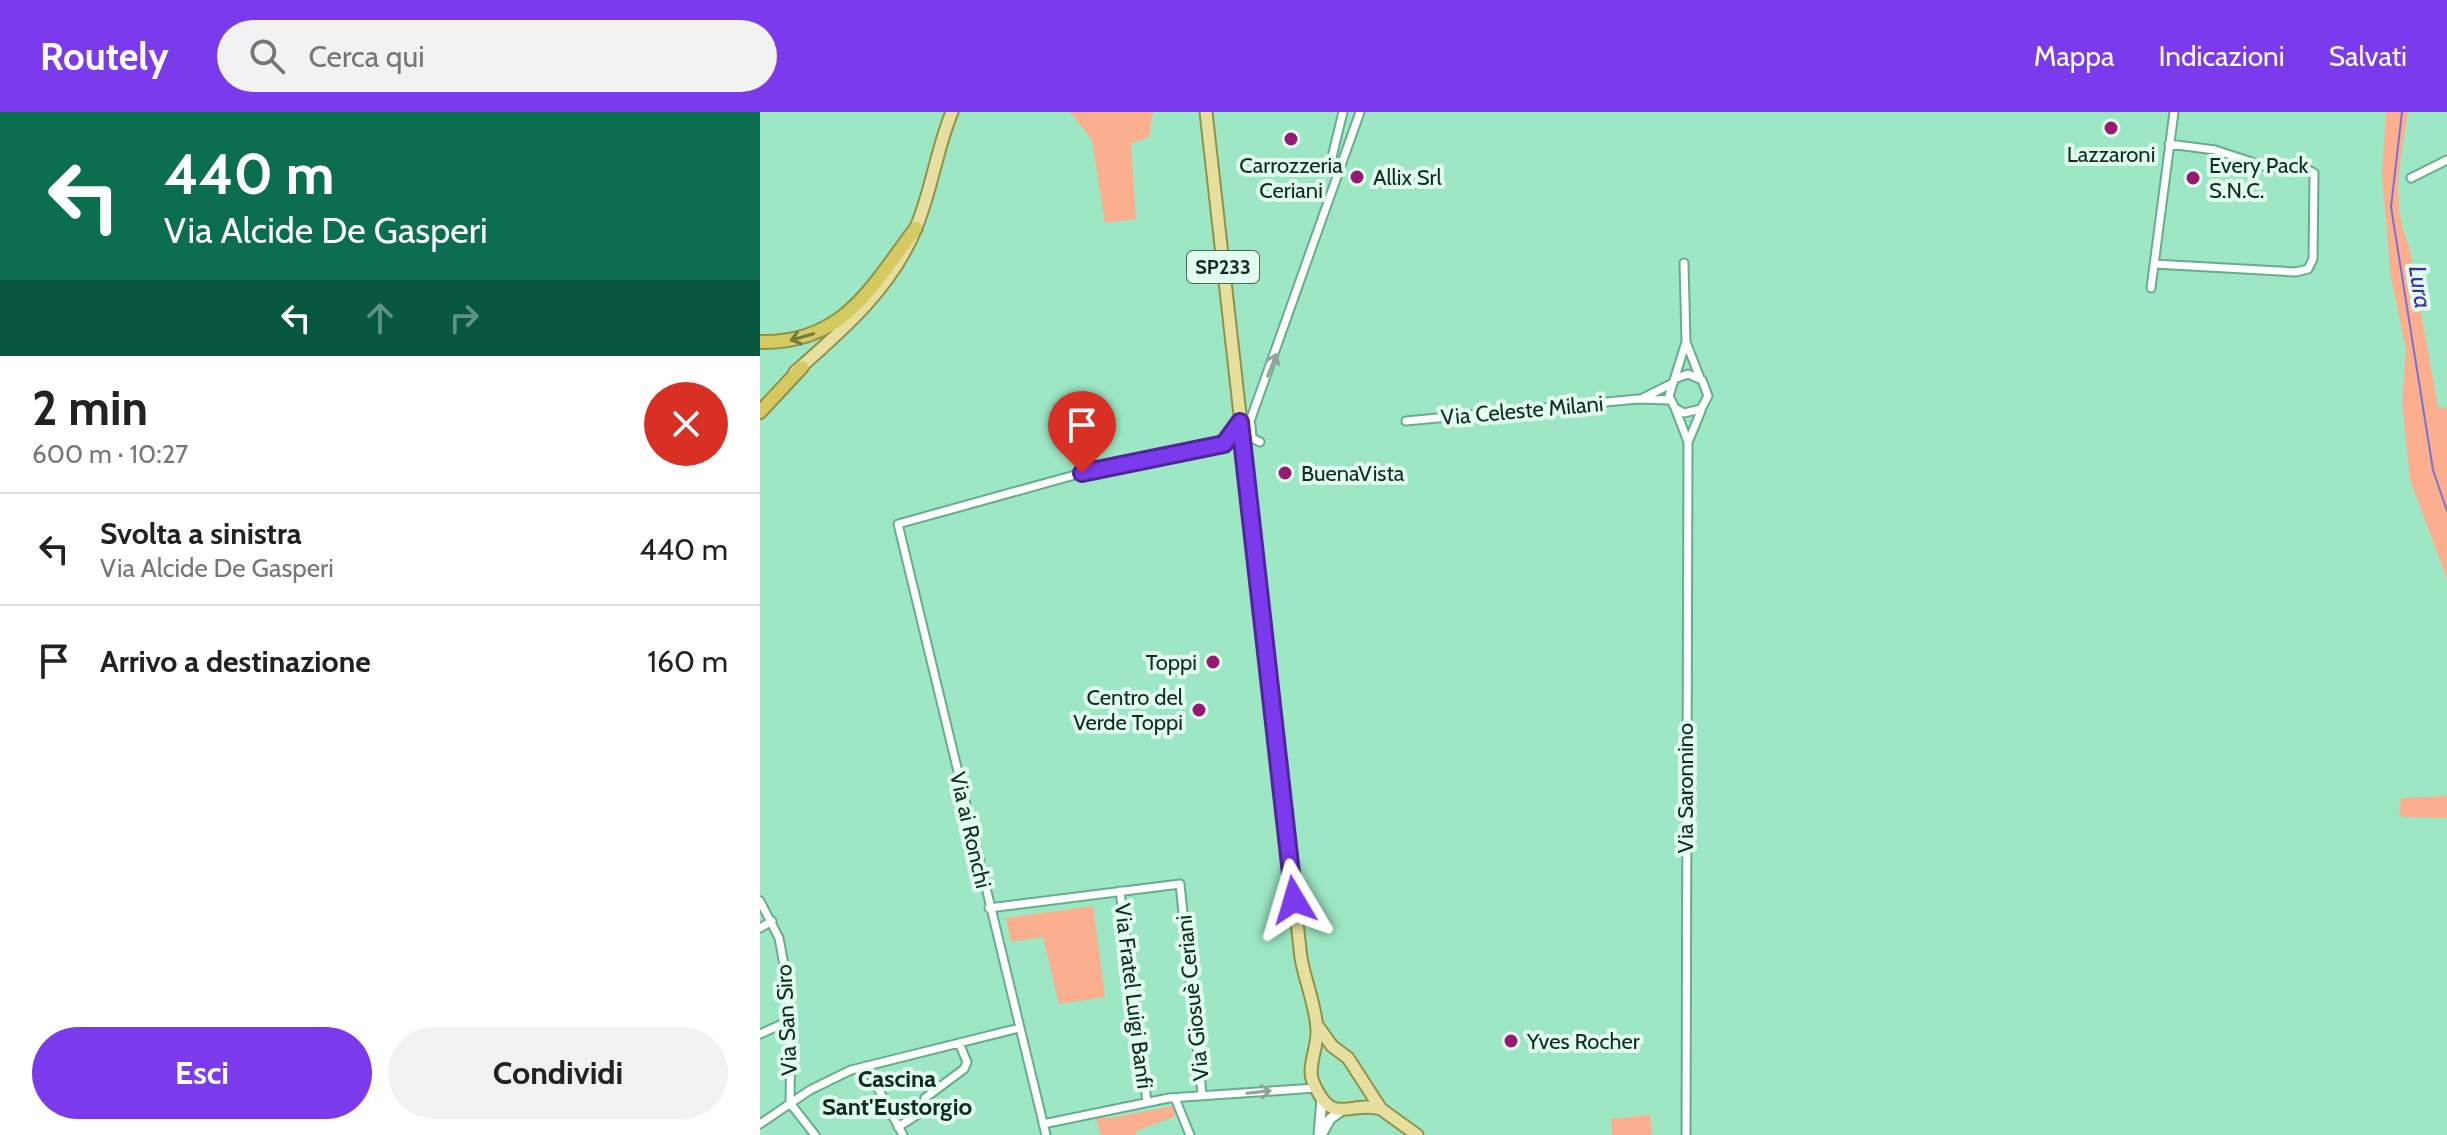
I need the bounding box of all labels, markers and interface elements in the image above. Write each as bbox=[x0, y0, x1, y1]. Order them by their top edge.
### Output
search box bbox=[217, 20, 777, 92]
text: Routely bbox=[40, 33, 169, 80]
icon: search bbox=[245, 34, 289, 78]
text: Cerca qui bbox=[309, 38, 425, 75]
text: Mappa bbox=[2034, 39, 2114, 73]
text: Indicazioni bbox=[2158, 39, 2285, 73]
text: Salvati bbox=[2329, 39, 2407, 73]
marker: Lazzaroni bbox=[2102, 119, 2120, 137]
marker: Carrozzeria Ceriani bbox=[1282, 130, 1300, 148]
text: 440 m bbox=[164, 140, 334, 208]
place label: Lazzaroni bbox=[2067, 141, 2155, 168]
icon: left bbox=[32, 144, 136, 248]
place label: Carrozzeria Ceriani bbox=[1239, 152, 1343, 204]
place label: Every Pack S.N.C. bbox=[2209, 152, 2309, 204]
place label: Allix Srl bbox=[1373, 164, 1442, 191]
marker: Allix Srl bbox=[1348, 168, 1366, 186]
marker: Every Pack S.N.C. bbox=[2184, 169, 2202, 187]
text: Via Alcide De Gasperi bbox=[164, 208, 488, 252]
road number: SP233 bbox=[1187, 251, 1259, 283]
water label: Lura bbox=[2403, 263, 2438, 310]
icon: left bbox=[274, 296, 318, 340]
icon: ahead bbox=[358, 296, 402, 340]
icon: right bbox=[442, 296, 486, 340]
one-way arrow bbox=[790, 330, 816, 345]
one-way arrow bbox=[1266, 353, 1280, 378]
text: 2 min bbox=[32, 379, 148, 437]
button: close bbox=[644, 382, 728, 466]
street label: Via Celeste Milani bbox=[1440, 390, 1604, 431]
pin bbox=[1048, 391, 1116, 473]
icon: arrive bbox=[1060, 403, 1104, 447]
text: 600 m · 10:27 bbox=[32, 438, 188, 470]
place label: BuenaVista bbox=[1301, 460, 1405, 487]
marker: BuenaVista bbox=[1276, 464, 1294, 482]
text: Svolta a sinistra bbox=[100, 515, 302, 552]
icon: left bbox=[32, 527, 76, 571]
text: 440 m bbox=[639, 531, 728, 568]
text: Via Alcide De Gasperi bbox=[100, 552, 334, 584]
icon: arrive bbox=[32, 639, 76, 683]
text: Arrivo a destinazione bbox=[100, 643, 371, 680]
text: 160 m bbox=[647, 643, 728, 680]
place label: Toppi bbox=[1146, 649, 1197, 676]
marker: Toppi bbox=[1204, 653, 1222, 671]
place label: Centro del Verde Toppi bbox=[1073, 684, 1184, 736]
marker: Centro del Verde Toppi bbox=[1190, 701, 1208, 719]
street label: Via Saronnino bbox=[1672, 723, 1699, 853]
street label: Via ai Ronchi bbox=[944, 769, 997, 891]
position arrow bbox=[1252, 858, 1336, 942]
street label: Via Fratel Luigi Banfi bbox=[1109, 902, 1158, 1090]
street label: Via Giosuè Ceriani bbox=[1170, 914, 1215, 1082]
street label: Via San Siro bbox=[770, 964, 803, 1076]
button: Esci bbox=[32, 1027, 372, 1119]
button: Condividi bbox=[388, 1027, 728, 1119]
place label: Yves Rocher bbox=[1526, 1028, 1640, 1055]
marker: Yves Rocher bbox=[1502, 1032, 1520, 1050]
district label: Cascina Sant'Eustorgio bbox=[822, 1064, 972, 1121]
one-way arrow bbox=[1245, 1085, 1272, 1100]

